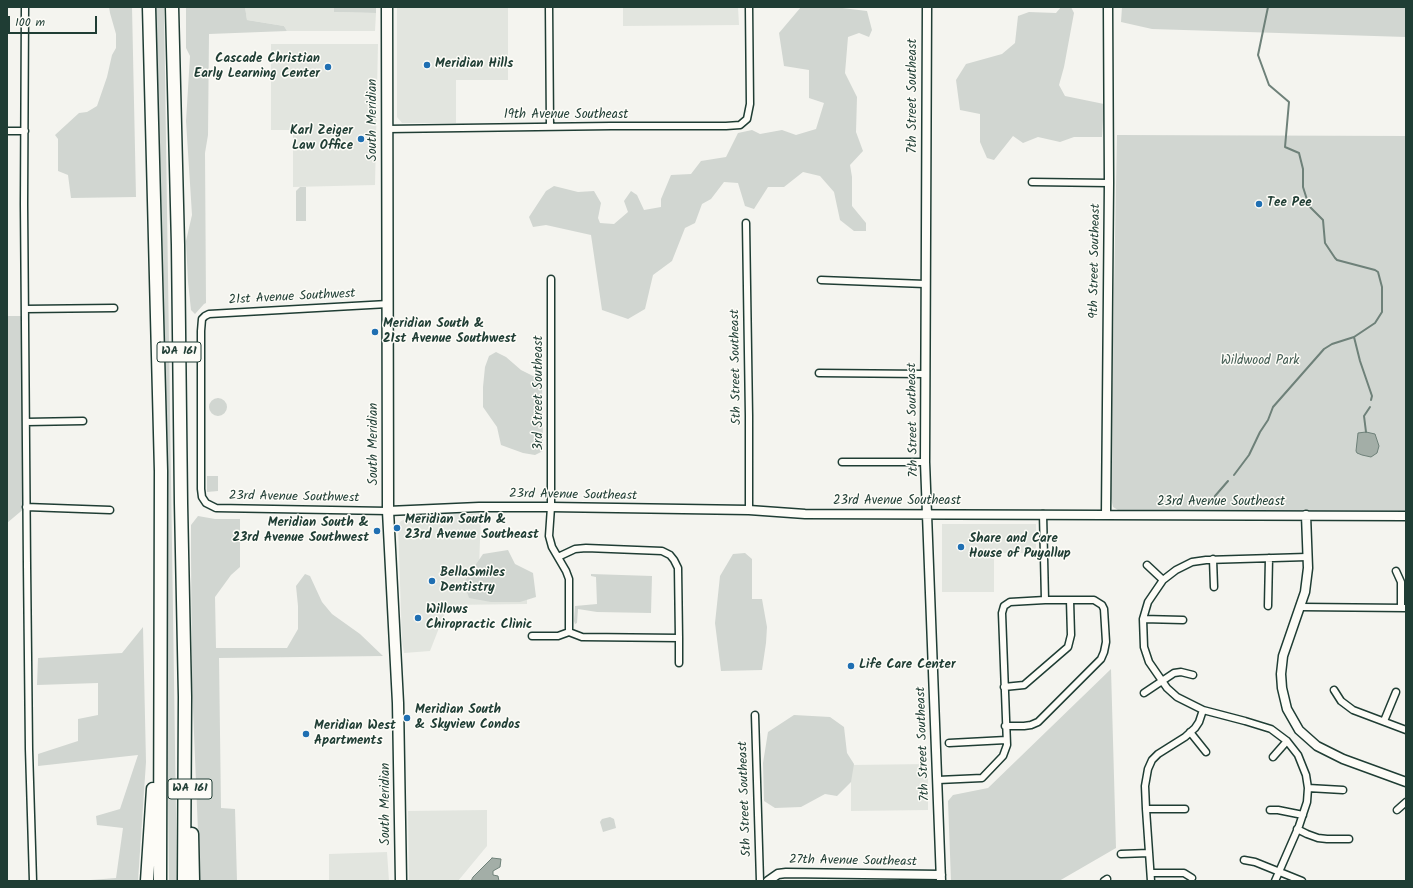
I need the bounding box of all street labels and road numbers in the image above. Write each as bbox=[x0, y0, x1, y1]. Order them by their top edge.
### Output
street label: 7th Street Southeast bbox=[906, 39, 922, 153]
street label: South Meridian bbox=[366, 79, 382, 161]
street label: 19th Avenue Southeast bbox=[504, 108, 628, 124]
street label: 9th Street Southeast bbox=[1087, 203, 1105, 319]
street label: 21st Avenue Southwest bbox=[228, 287, 356, 309]
street label: 5th Street Southeast bbox=[728, 309, 746, 425]
street label: 3rd Street Southeast bbox=[532, 335, 548, 451]
road number: WA 161 bbox=[157, 342, 201, 362]
street label: 7th Street Southeast bbox=[905, 362, 923, 478]
street label: South Meridian bbox=[367, 403, 383, 485]
street label: 23rd Avenue Southeast bbox=[509, 487, 637, 505]
street label: 23rd Avenue Southwest bbox=[229, 489, 359, 507]
street label: 23rd Avenue Southeast bbox=[833, 494, 961, 510]
street label: 23rd Avenue Southeast bbox=[1157, 495, 1285, 511]
street label: 7th Street Southeast bbox=[914, 686, 934, 802]
street label: 5th Street Southeast bbox=[736, 741, 756, 857]
street label: South Meridian bbox=[379, 763, 395, 845]
road number: WA 161 bbox=[168, 779, 212, 799]
street label: 27th Avenue Southeast bbox=[789, 853, 917, 871]

